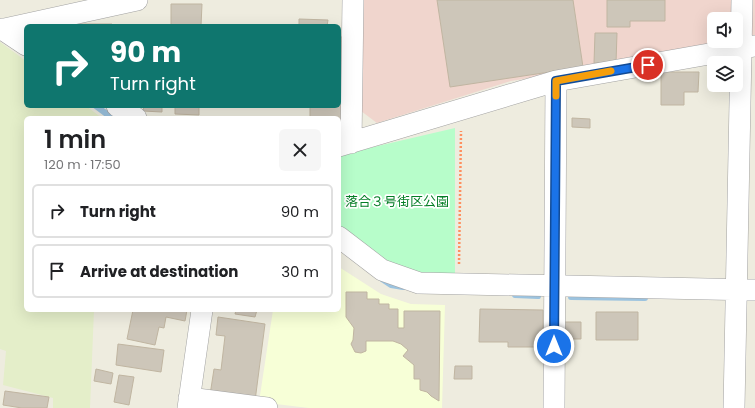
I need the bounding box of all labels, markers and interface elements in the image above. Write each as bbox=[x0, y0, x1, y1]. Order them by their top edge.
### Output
map controls bbox=[707, 12, 743, 92]
button: sound bbox=[707, 12, 743, 48]
text: 90 m bbox=[110, 33, 181, 72]
icon: right bbox=[44, 40, 96, 92]
pin bbox=[631, 48, 665, 82]
icon: arrive bbox=[637, 54, 659, 76]
button: layers bbox=[707, 56, 743, 92]
text: Turn right bbox=[110, 71, 196, 96]
text: 1 min bbox=[44, 123, 106, 156]
button: close bbox=[279, 129, 321, 171]
text: 120 m · 17:50 bbox=[44, 155, 121, 174]
park label: 落合３号街区公園 bbox=[345, 192, 449, 211]
icon: right bbox=[46, 200, 68, 222]
text: Turn right bbox=[80, 201, 156, 222]
text: 90 m bbox=[281, 201, 319, 222]
icon: arrive bbox=[46, 260, 68, 282]
text: Arrive at destination bbox=[80, 261, 238, 282]
text: 30 m bbox=[281, 261, 319, 282]
position arrow bbox=[533, 325, 575, 367]

